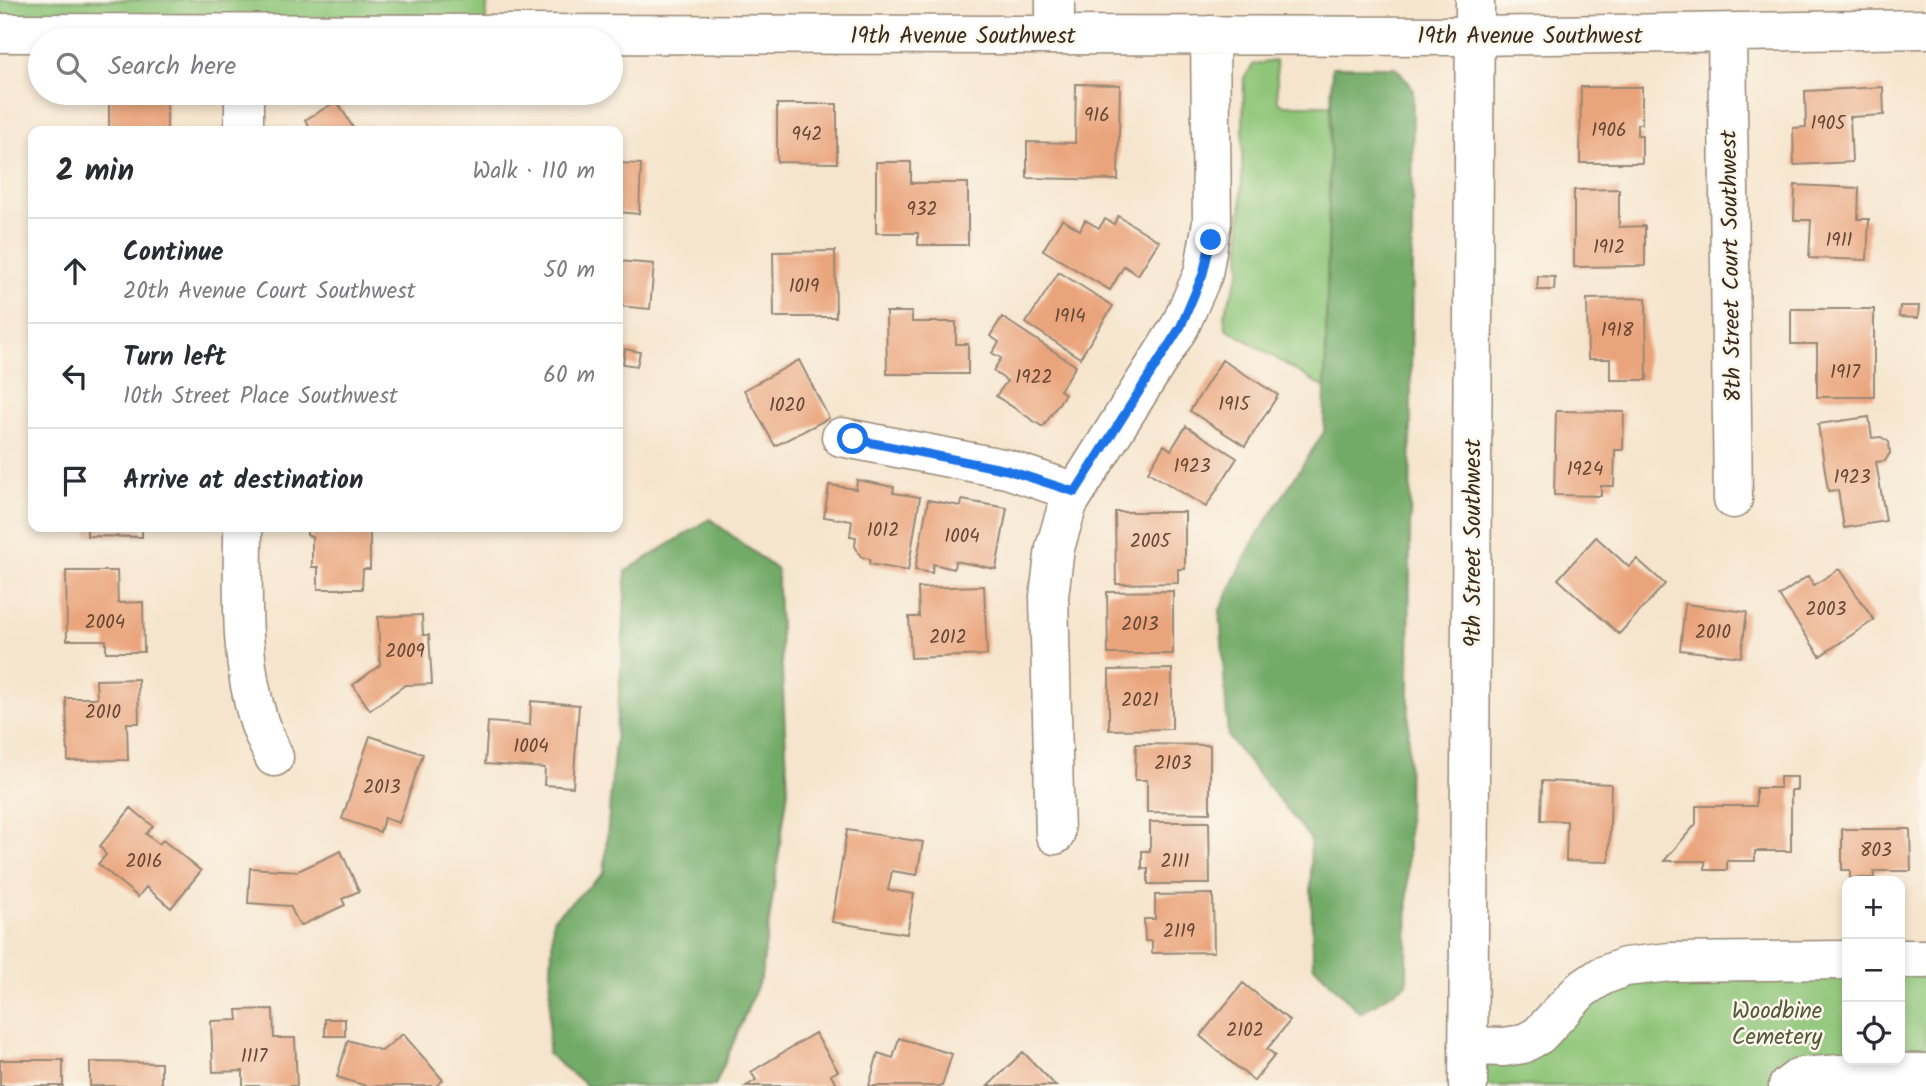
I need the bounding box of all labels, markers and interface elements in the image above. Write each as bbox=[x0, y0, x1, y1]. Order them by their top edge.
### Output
street label: 19th Avenue Southwest bbox=[850, 19, 1077, 55]
street label: 19th Avenue Southwest bbox=[1417, 19, 1644, 55]
search box bbox=[28, 28, 623, 105]
text: Search here bbox=[108, 46, 236, 88]
icon: search bbox=[52, 48, 90, 86]
house number: 916 bbox=[1084, 101, 1110, 131]
house number: 1905 bbox=[1811, 109, 1847, 139]
house number: 1906 bbox=[1591, 116, 1627, 146]
house number: 942 bbox=[792, 120, 822, 150]
street label: 8th Street Court Southwest bbox=[1712, 128, 1752, 402]
text: 2 min bbox=[56, 148, 134, 196]
text: Walk · 110 m bbox=[472, 154, 595, 190]
house number: 932 bbox=[906, 195, 938, 225]
route end bbox=[1195, 224, 1226, 255]
house number: 1911 bbox=[1825, 226, 1853, 256]
text: Continue bbox=[123, 232, 224, 274]
house number: 1912 bbox=[1593, 233, 1625, 263]
icon: ahead bbox=[56, 252, 94, 290]
text: 50 m bbox=[544, 253, 595, 289]
house number: 1019 bbox=[789, 272, 819, 302]
text: 20th Avenue Court Southwest bbox=[123, 274, 416, 310]
house number: 1914 bbox=[1054, 302, 1086, 332]
house number: 1918 bbox=[1601, 316, 1634, 346]
text: Turn left bbox=[123, 337, 226, 379]
icon: left bbox=[56, 357, 94, 395]
text: 60 m bbox=[543, 358, 595, 394]
house number: 1917 bbox=[1830, 358, 1861, 388]
house number: 1922 bbox=[1015, 363, 1053, 393]
text: 10th Street Place Southwest bbox=[123, 379, 398, 415]
house number: 1915 bbox=[1218, 390, 1251, 420]
house number: 1020 bbox=[769, 391, 805, 421]
route start bbox=[837, 423, 868, 454]
street label: 9th Street Southwest bbox=[1456, 438, 1492, 647]
house number: 1923 bbox=[1173, 452, 1211, 482]
house number: 1924 bbox=[1567, 455, 1603, 485]
text: Arrive at destination bbox=[123, 460, 363, 502]
icon: arrive bbox=[56, 462, 94, 500]
house number: 1923 bbox=[1833, 463, 1871, 493]
house number: 1012 bbox=[867, 516, 899, 546]
house number: 1004 bbox=[944, 522, 980, 552]
house number: 2005 bbox=[1130, 527, 1172, 557]
house number: 2003 bbox=[1806, 595, 1847, 625]
house number: 2004 bbox=[85, 608, 125, 638]
house number: 2013 bbox=[1121, 610, 1159, 640]
house number: 2010 bbox=[1695, 618, 1731, 648]
house number: 2012 bbox=[929, 623, 967, 653]
house number: 2009 bbox=[385, 637, 425, 667]
house number: 2021 bbox=[1121, 686, 1159, 716]
house number: 2010 bbox=[85, 698, 121, 728]
house number: 1004 bbox=[513, 732, 549, 762]
house number: 2103 bbox=[1154, 749, 1192, 779]
house number: 2013 bbox=[363, 773, 401, 803]
house number: 803 bbox=[1860, 836, 1892, 866]
house number: 2016 bbox=[125, 847, 163, 877]
house number: 2111 bbox=[1161, 847, 1190, 877]
map controls bbox=[1842, 876, 1905, 1065]
button: + bbox=[1842, 876, 1905, 939]
house number: 2119 bbox=[1163, 917, 1195, 947]
button: − bbox=[1842, 939, 1905, 1002]
park label: Woodbine Cemetery bbox=[1732, 994, 1822, 1056]
button: locate bbox=[1842, 1002, 1905, 1065]
house number: 2102 bbox=[1226, 1016, 1264, 1046]
house number: 1117 bbox=[241, 1042, 269, 1072]

